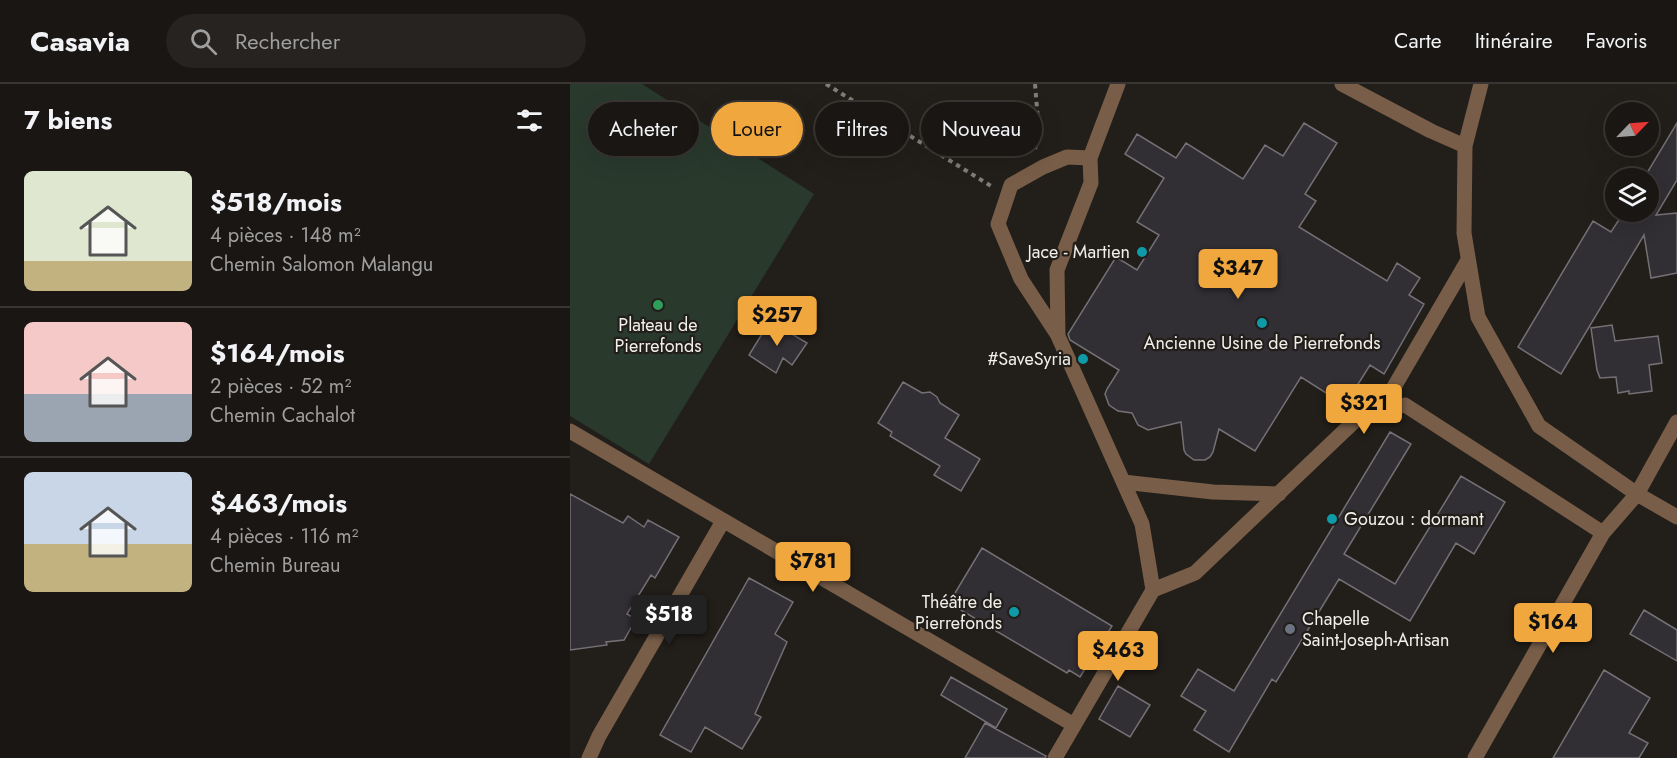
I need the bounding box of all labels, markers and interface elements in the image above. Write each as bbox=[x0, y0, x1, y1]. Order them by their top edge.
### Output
search box bbox=[166, 14, 586, 68]
text: Casavia bbox=[30, 21, 130, 62]
icon: search bbox=[187, 25, 220, 58]
text: Rechercher bbox=[235, 25, 340, 57]
text: Carte bbox=[1394, 26, 1442, 56]
text: Itinéraire bbox=[1475, 26, 1553, 56]
text: Favoris bbox=[1586, 26, 1647, 56]
text: 7 biens bbox=[24, 101, 112, 139]
chip: Acheter bbox=[588, 102, 699, 156]
chip: Louer bbox=[711, 102, 803, 156]
chip: Filtres bbox=[815, 102, 909, 156]
chip: Nouveau bbox=[921, 102, 1042, 156]
north arrow bbox=[1605, 102, 1659, 156]
map controls bbox=[1605, 102, 1659, 222]
icon: filters bbox=[513, 104, 546, 137]
button: layers bbox=[1605, 168, 1659, 222]
text: $518/mois bbox=[210, 183, 342, 221]
icon: home bbox=[72, 195, 144, 267]
text: 4 pièces · 148 m² bbox=[210, 221, 361, 250]
place label: Jace - Martien bbox=[1025, 239, 1130, 265]
marker: Jace - Martien bbox=[1135, 245, 1149, 259]
pin: $347 bbox=[1202, 249, 1274, 300]
text: Chemin Salomon Malangu bbox=[210, 250, 433, 279]
text: $347 bbox=[1213, 254, 1263, 283]
pin: $257 bbox=[741, 296, 813, 347]
marker: Plateau de Pierrefonds bbox=[651, 298, 665, 312]
text: $257 bbox=[752, 301, 802, 330]
place label: Plateau de Pierrefonds bbox=[614, 312, 702, 359]
marker: Ancienne Usine de Pierrefonds bbox=[1255, 316, 1269, 330]
place label: Ancienne Usine de Pierrefonds bbox=[1144, 330, 1380, 356]
text: $164/mois bbox=[210, 334, 345, 372]
icon: home bbox=[72, 346, 144, 418]
place label: #SaveSyria bbox=[987, 346, 1071, 372]
marker: #SaveSyria bbox=[1076, 352, 1090, 366]
text: 2 pièces · 52 m² bbox=[210, 372, 351, 401]
pin: $321 bbox=[1328, 384, 1400, 435]
text: $321 bbox=[1340, 389, 1388, 418]
text: Chemin Cachalot bbox=[210, 401, 355, 430]
text: $463/mois bbox=[210, 484, 347, 522]
icon: home bbox=[72, 496, 144, 568]
place label: Gouzou : dormant bbox=[1344, 506, 1484, 532]
marker: Gouzou : dormant bbox=[1325, 512, 1339, 526]
text: 4 pièces · 116 m² bbox=[210, 522, 359, 551]
pin: $781 bbox=[777, 542, 849, 593]
text: $781 bbox=[789, 547, 837, 576]
text: Chemin Bureau bbox=[210, 551, 340, 580]
place label: Théâtre de Pierrefonds bbox=[915, 589, 1002, 636]
pin: $518 bbox=[633, 595, 705, 646]
text: $518 bbox=[645, 600, 693, 629]
pin: $164 bbox=[1517, 603, 1589, 654]
marker: Théâtre de Pierrefonds bbox=[1007, 605, 1021, 619]
place label: Chapelle Saint-Joseph-Artisan bbox=[1302, 606, 1449, 653]
text: $164 bbox=[1528, 608, 1578, 637]
marker: Chapelle Saint-Joseph-Artisan bbox=[1283, 622, 1297, 636]
pin: $463 bbox=[1082, 631, 1154, 682]
text: $463 bbox=[1092, 636, 1144, 665]

